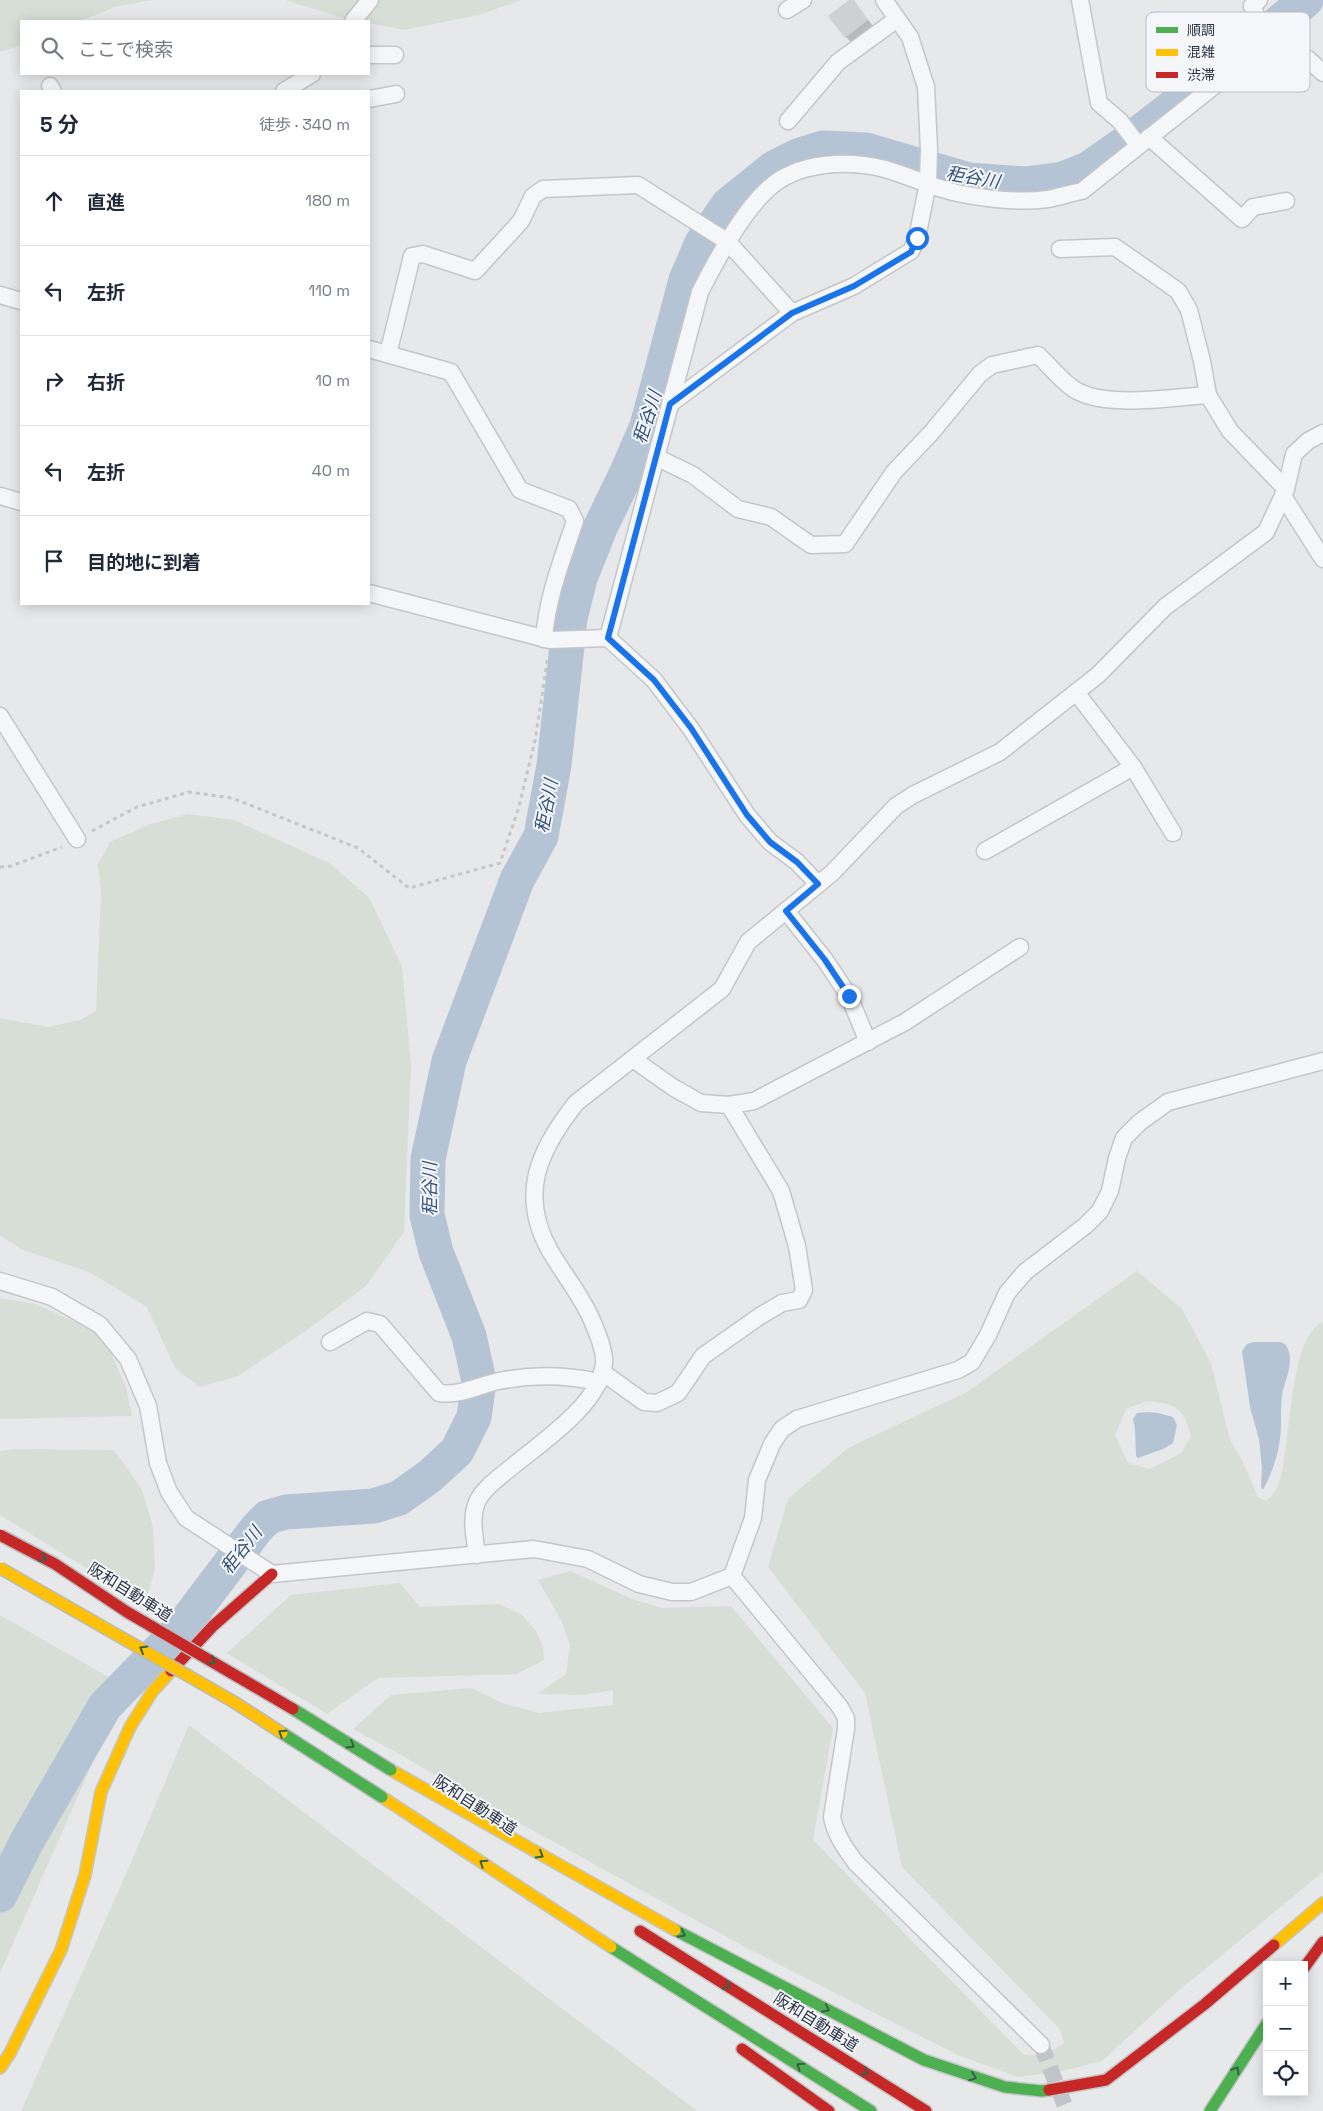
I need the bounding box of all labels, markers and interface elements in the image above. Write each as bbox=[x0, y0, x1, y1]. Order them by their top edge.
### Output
legend bbox=[1146, 12, 1310, 92]
search box bbox=[20, 20, 370, 75]
text: 順調 bbox=[1187, 21, 1215, 39]
icon: search bbox=[38, 34, 66, 62]
text: ここで検索 bbox=[78, 37, 173, 62]
text: 混雑 bbox=[1187, 43, 1215, 61]
text: 渋滞 bbox=[1187, 66, 1215, 84]
text: 5 分 bbox=[40, 111, 79, 138]
text: 徒歩 · 340 m bbox=[259, 114, 350, 135]
water label: 秬谷川 bbox=[944, 161, 1004, 193]
icon: ahead bbox=[40, 187, 68, 215]
text: 直進 bbox=[87, 190, 125, 215]
text: 180 m bbox=[305, 190, 350, 211]
route start bbox=[906, 227, 929, 250]
icon: left bbox=[40, 277, 68, 305]
text: 左折 bbox=[87, 280, 125, 305]
text: 110 m bbox=[308, 280, 350, 301]
icon: right bbox=[40, 367, 68, 395]
text: 右折 bbox=[87, 370, 125, 395]
text: 10 m bbox=[315, 370, 350, 391]
water label: 秬谷川 bbox=[628, 386, 667, 446]
icon: left bbox=[40, 457, 68, 485]
text: 左折 bbox=[87, 460, 125, 485]
text: 40 m bbox=[312, 460, 350, 481]
icon: arrive bbox=[40, 547, 68, 575]
text: 目的地に到着 bbox=[87, 550, 201, 575]
water label: 秬谷川 bbox=[530, 775, 563, 835]
route end bbox=[838, 985, 861, 1008]
water label: 秬谷川 bbox=[418, 1160, 441, 1216]
water label: 秬谷川 bbox=[215, 1520, 268, 1578]
one-way arrow bbox=[38, 1552, 47, 1562]
street label: 阪和自動車道 bbox=[84, 1558, 176, 1626]
one-way arrow bbox=[139, 1646, 148, 1656]
one-way arrow bbox=[206, 1654, 215, 1664]
one-way arrow bbox=[278, 1730, 288, 1739]
one-way arrow bbox=[345, 1738, 354, 1748]
street label: 阪和自動車道 bbox=[429, 1770, 521, 1840]
one-way arrow bbox=[535, 1849, 544, 1859]
one-way arrow bbox=[479, 1860, 488, 1870]
one-way arrow bbox=[677, 1928, 686, 1938]
map controls bbox=[1263, 1961, 1308, 2096]
button: + bbox=[1263, 1961, 1308, 2006]
one-way arrow bbox=[722, 1979, 731, 1989]
street label: 阪和自動車道 bbox=[770, 1988, 862, 2056]
one-way arrow bbox=[821, 2003, 830, 2013]
button: − bbox=[1263, 2006, 1308, 2051]
button: locate bbox=[1263, 2051, 1308, 2096]
one-way arrow bbox=[797, 2063, 806, 2072]
one-way arrow bbox=[859, 2066, 868, 2076]
one-way arrow bbox=[1230, 2066, 1239, 2075]
one-way arrow bbox=[969, 2071, 977, 2081]

